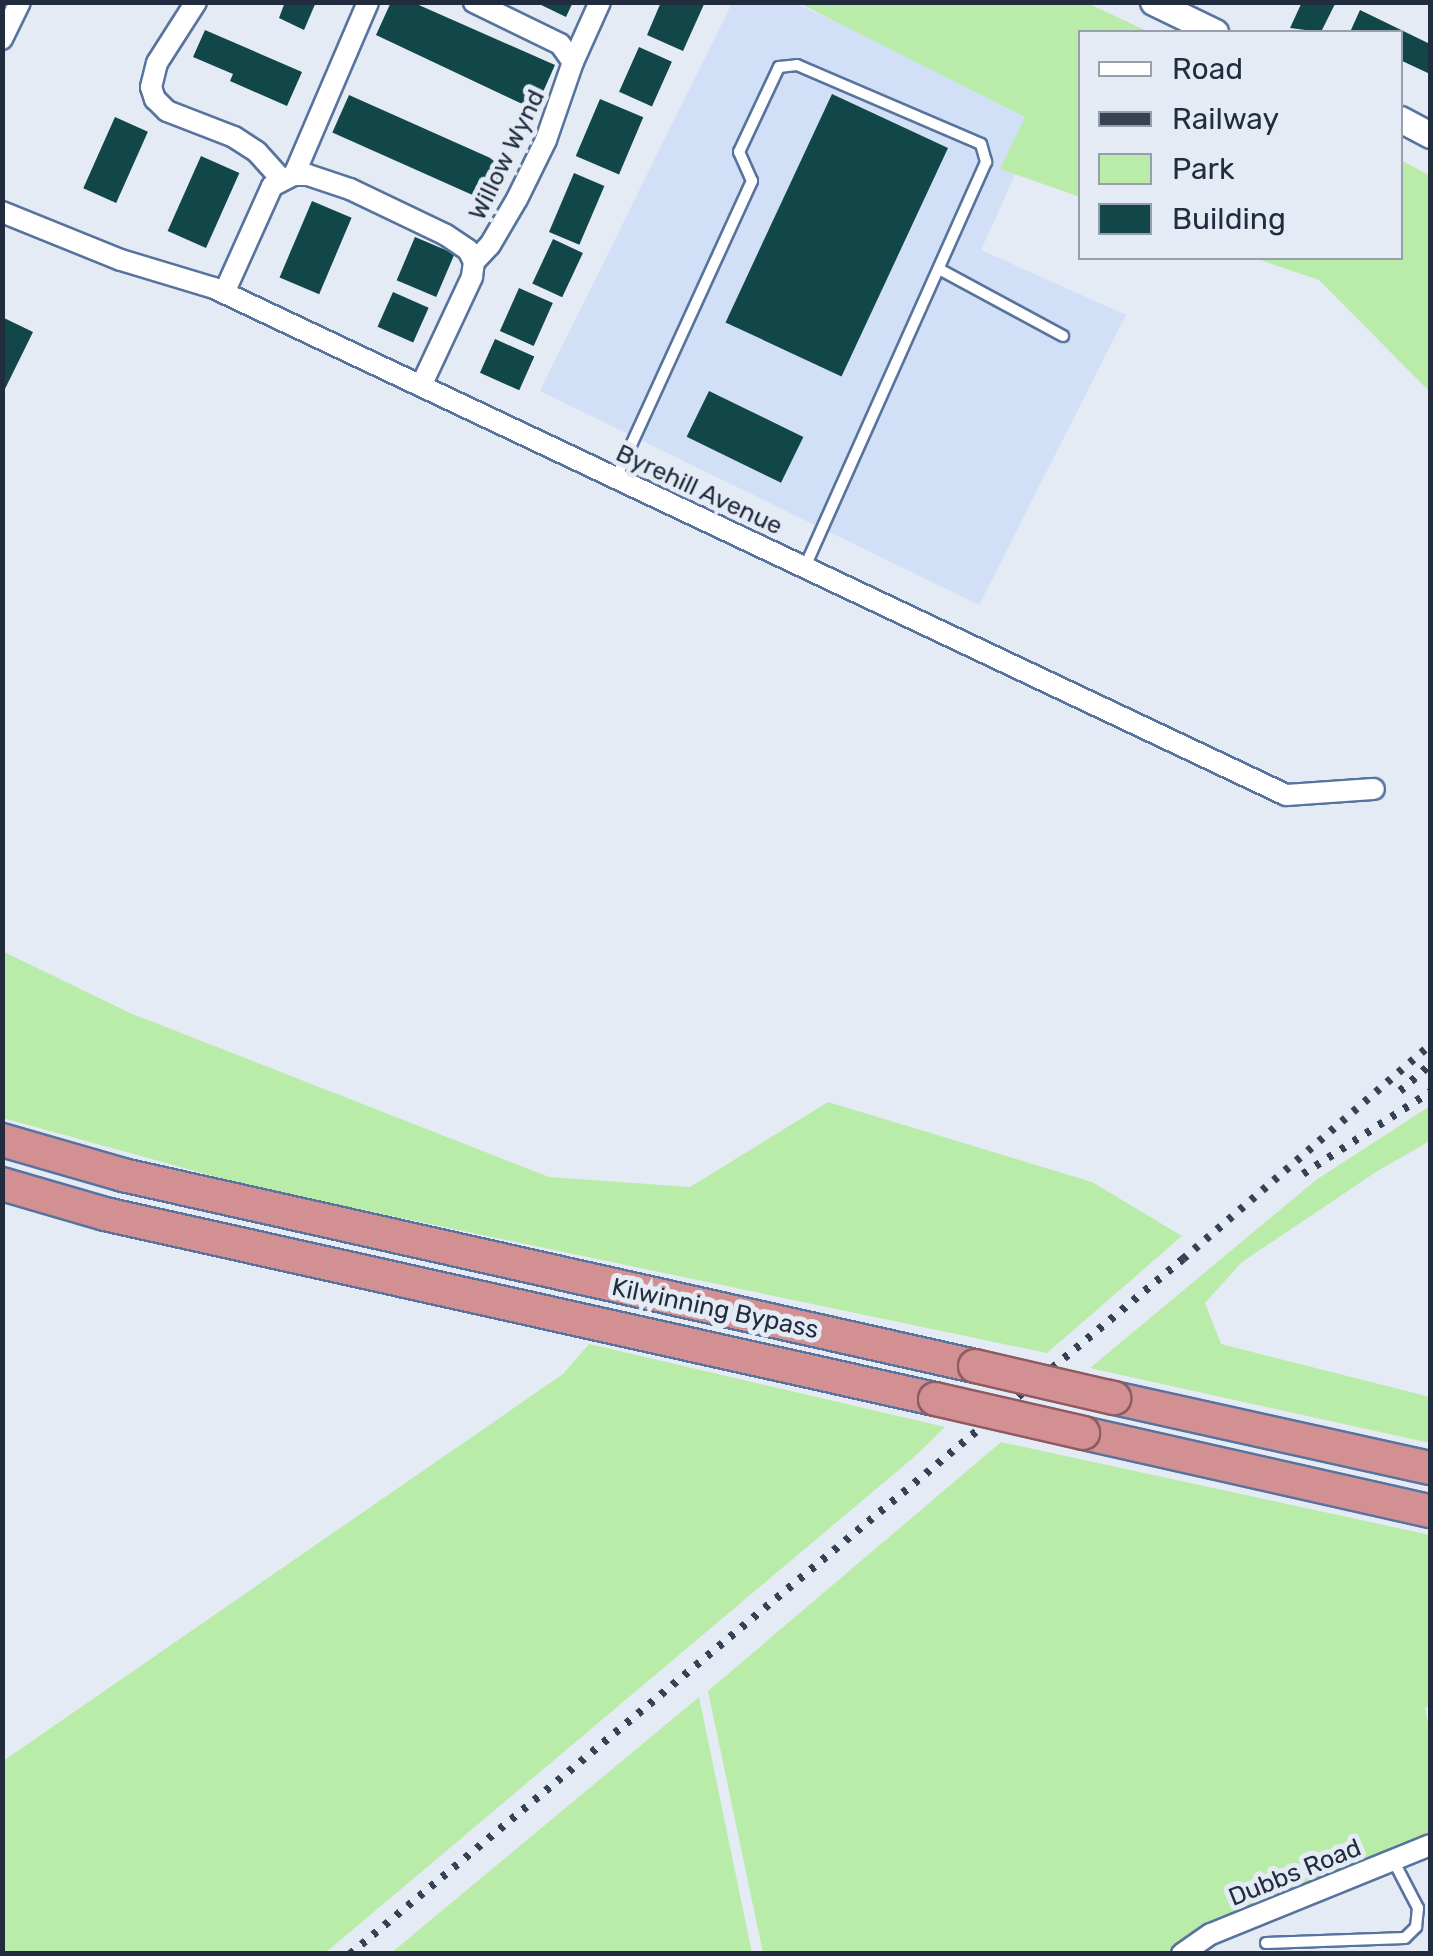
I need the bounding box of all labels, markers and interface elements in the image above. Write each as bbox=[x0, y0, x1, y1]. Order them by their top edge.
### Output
legend bbox=[1078, 30, 1403, 260]
text: Road bbox=[1172, 51, 1243, 87]
street label: Willow Wynd bbox=[462, 84, 552, 226]
text: Railway bbox=[1172, 101, 1279, 137]
text: Park bbox=[1172, 151, 1234, 187]
text: Building bbox=[1172, 201, 1286, 237]
street label: Byrehill Avenue bbox=[611, 438, 787, 542]
street label: Kilwinning Bypass bbox=[609, 1272, 821, 1346]
street label: Dubbs Road bbox=[1224, 1833, 1366, 1913]

